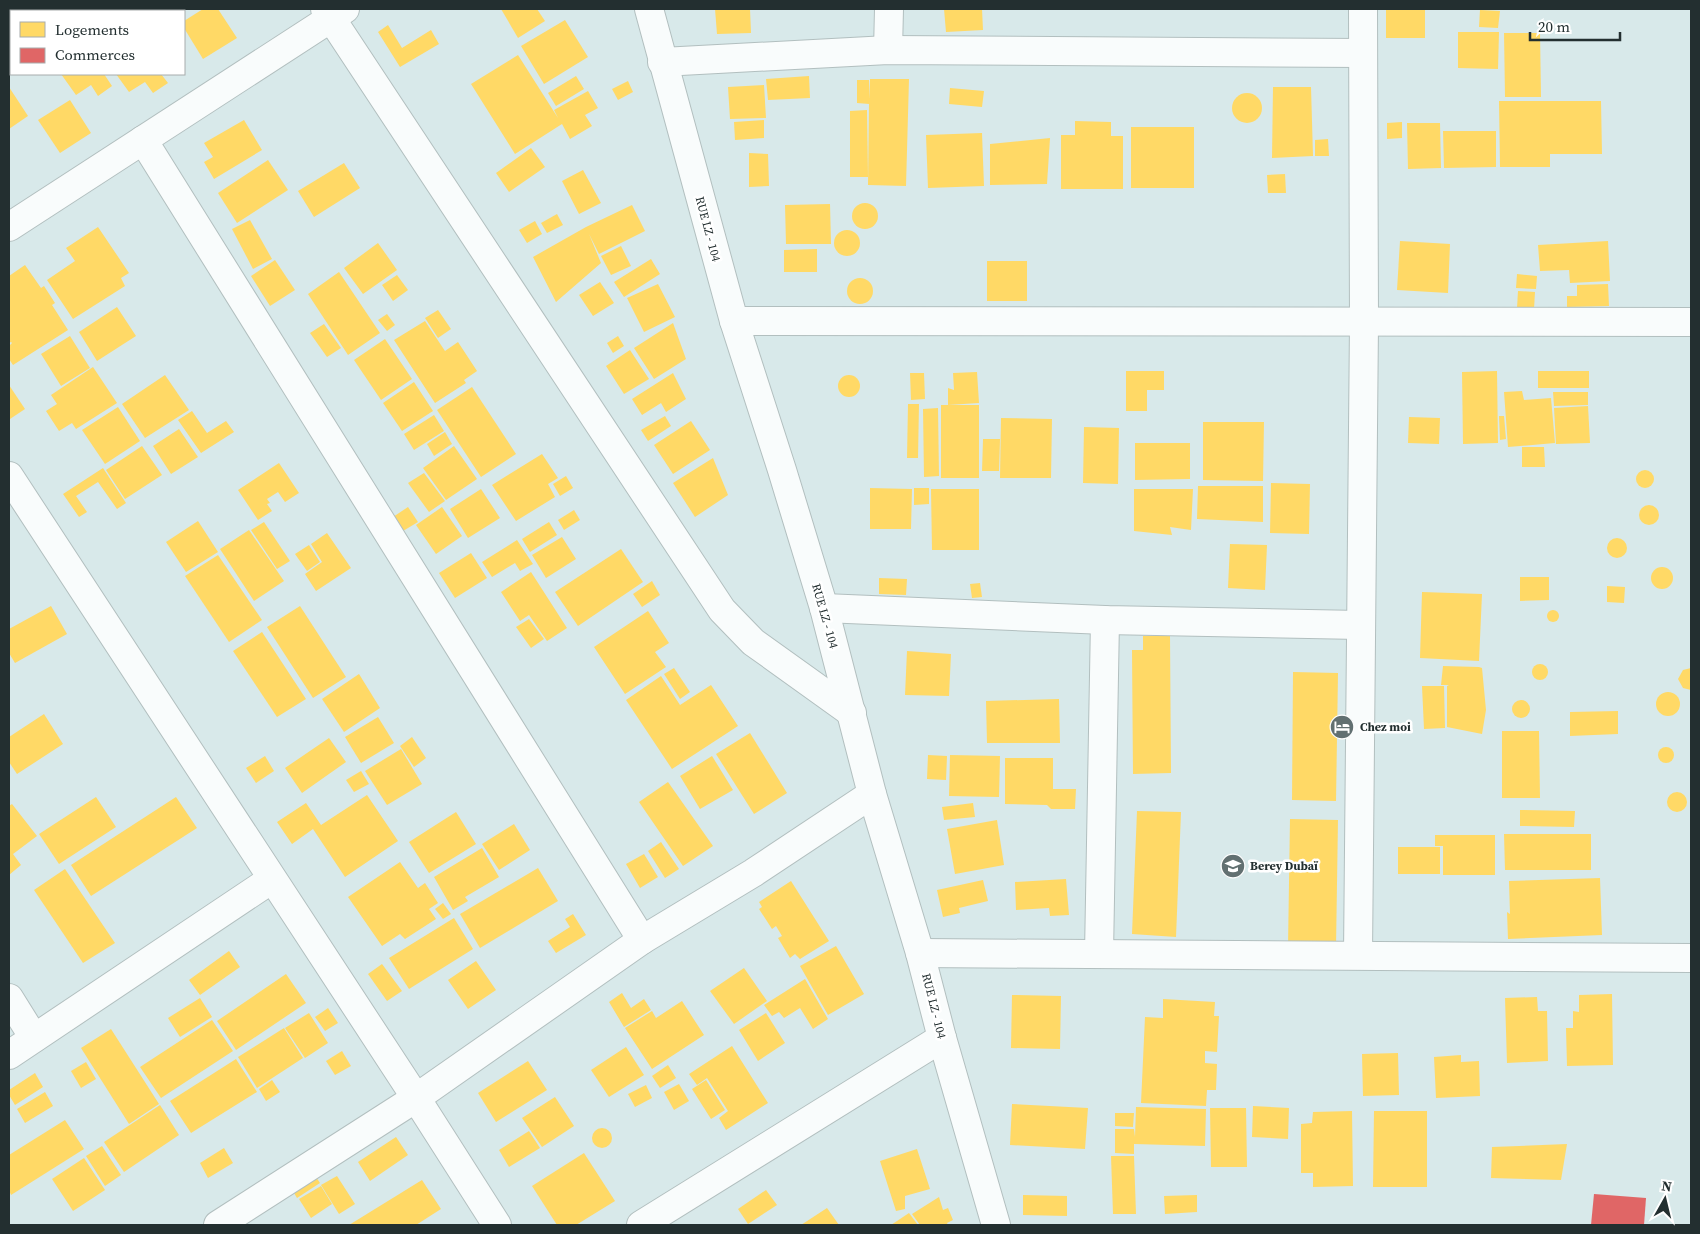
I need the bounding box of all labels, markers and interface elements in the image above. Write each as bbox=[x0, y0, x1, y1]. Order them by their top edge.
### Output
legend bbox=[10, 10, 185, 75]
scale bar bbox=[1530, 10, 1620, 42]
text: 20 m bbox=[1538, 16, 1570, 37]
text: Logements bbox=[55, 19, 129, 40]
text: Commerces bbox=[55, 44, 135, 65]
street label: RUE LZ - 104 bbox=[692, 195, 724, 263]
street label: RUE LZ - 104 bbox=[808, 582, 842, 650]
hotel icon: Chez moi bbox=[1329, 714, 1355, 740]
place label: Chez moi bbox=[1360, 719, 1411, 735]
school or university icon: Berey Dubaï bbox=[1220, 853, 1246, 879]
place label: Berey Dubaï bbox=[1250, 858, 1318, 874]
street label: RUE LZ - 104 bbox=[918, 972, 950, 1040]
north arrow bbox=[1640, 1174, 1690, 1224]
text: N bbox=[1660, 1176, 1673, 1197]

